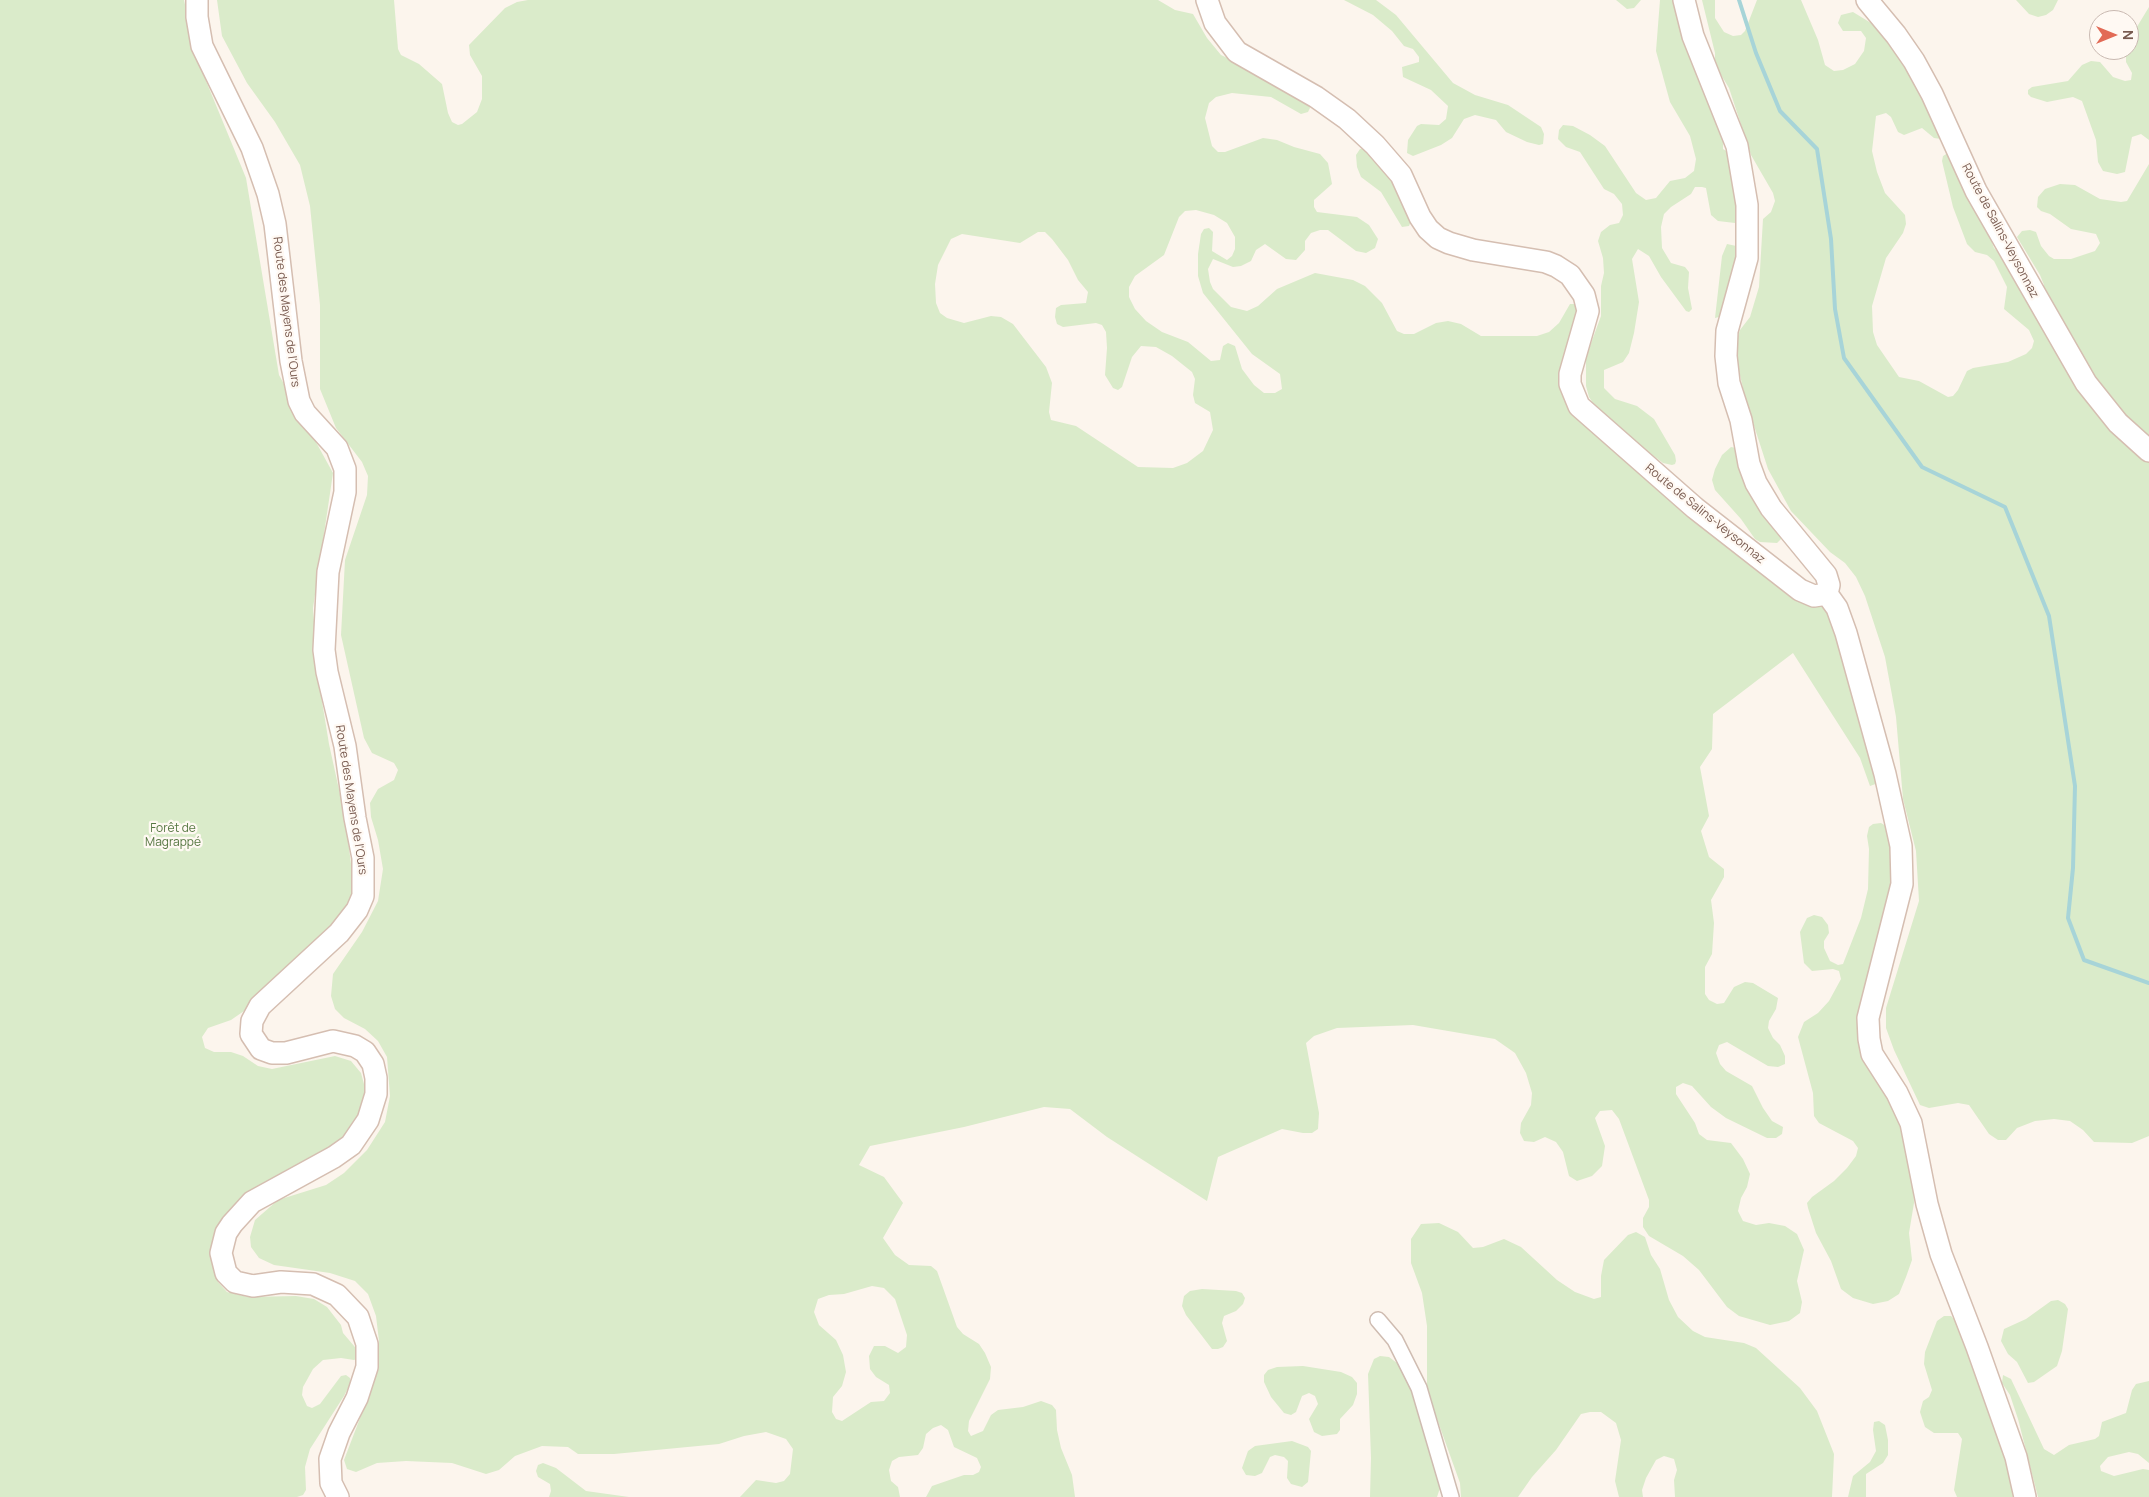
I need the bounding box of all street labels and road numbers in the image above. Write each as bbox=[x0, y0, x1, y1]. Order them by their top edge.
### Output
street label: Route de Salins-Veysonnaz bbox=[1958, 161, 2042, 301]
street label: Route des Mayens de l'Ours bbox=[270, 236, 302, 388]
street label: Route de Salins-Veysonnaz bbox=[1642, 461, 1768, 567]
street label: Route des Mayens de l'Ours bbox=[332, 724, 370, 876]

